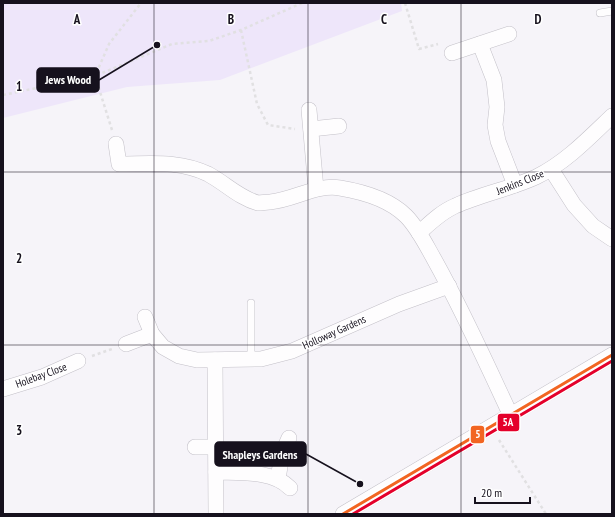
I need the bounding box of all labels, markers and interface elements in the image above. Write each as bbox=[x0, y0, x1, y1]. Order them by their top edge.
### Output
text: A bbox=[73, 11, 81, 28]
text: B bbox=[228, 11, 234, 28]
text: C bbox=[381, 11, 387, 28]
text: D bbox=[535, 11, 542, 28]
callout: Jews Wood bbox=[37, 68, 99, 92]
text: Jews Wood bbox=[44, 72, 91, 87]
text: 1 bbox=[16, 78, 22, 95]
street label: Jenkins Close bbox=[493, 166, 546, 198]
text: 2 bbox=[16, 250, 22, 267]
street label: Holloway Gardens bbox=[300, 312, 368, 352]
street label: Holebay Close bbox=[13, 359, 69, 391]
line badge: 5A bbox=[497, 413, 520, 432]
text: 5A bbox=[503, 415, 514, 429]
text: 3 bbox=[16, 422, 22, 439]
line badge: 5 bbox=[470, 425, 485, 444]
text: 5 bbox=[475, 427, 481, 441]
callout: Shapleys Gardens bbox=[215, 442, 306, 466]
text: Shapleys Gardens bbox=[223, 447, 297, 462]
scale bar bbox=[475, 479, 530, 505]
text: 20 m bbox=[481, 485, 502, 500]

